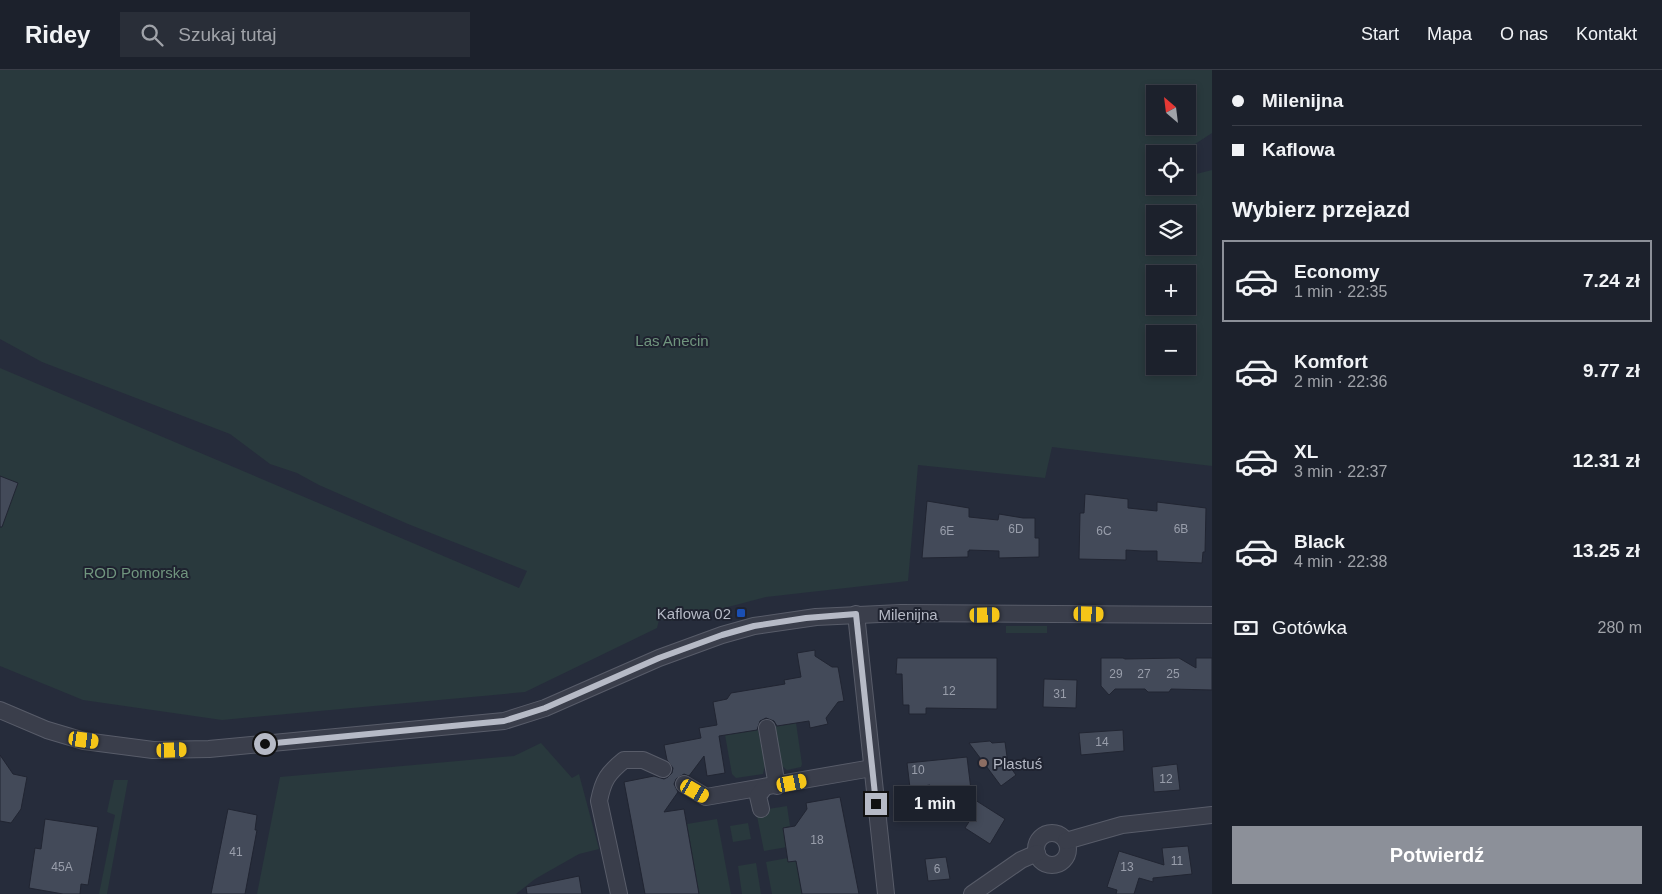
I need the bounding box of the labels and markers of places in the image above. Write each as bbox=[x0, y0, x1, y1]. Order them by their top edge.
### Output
place label: Kaflowa 02 bbox=[657, 605, 731, 622]
marker: Kaflowa 02 bbox=[735, 607, 747, 619]
place label: Plastuś bbox=[993, 755, 1042, 772]
marker: Plastuś bbox=[977, 757, 989, 769]

